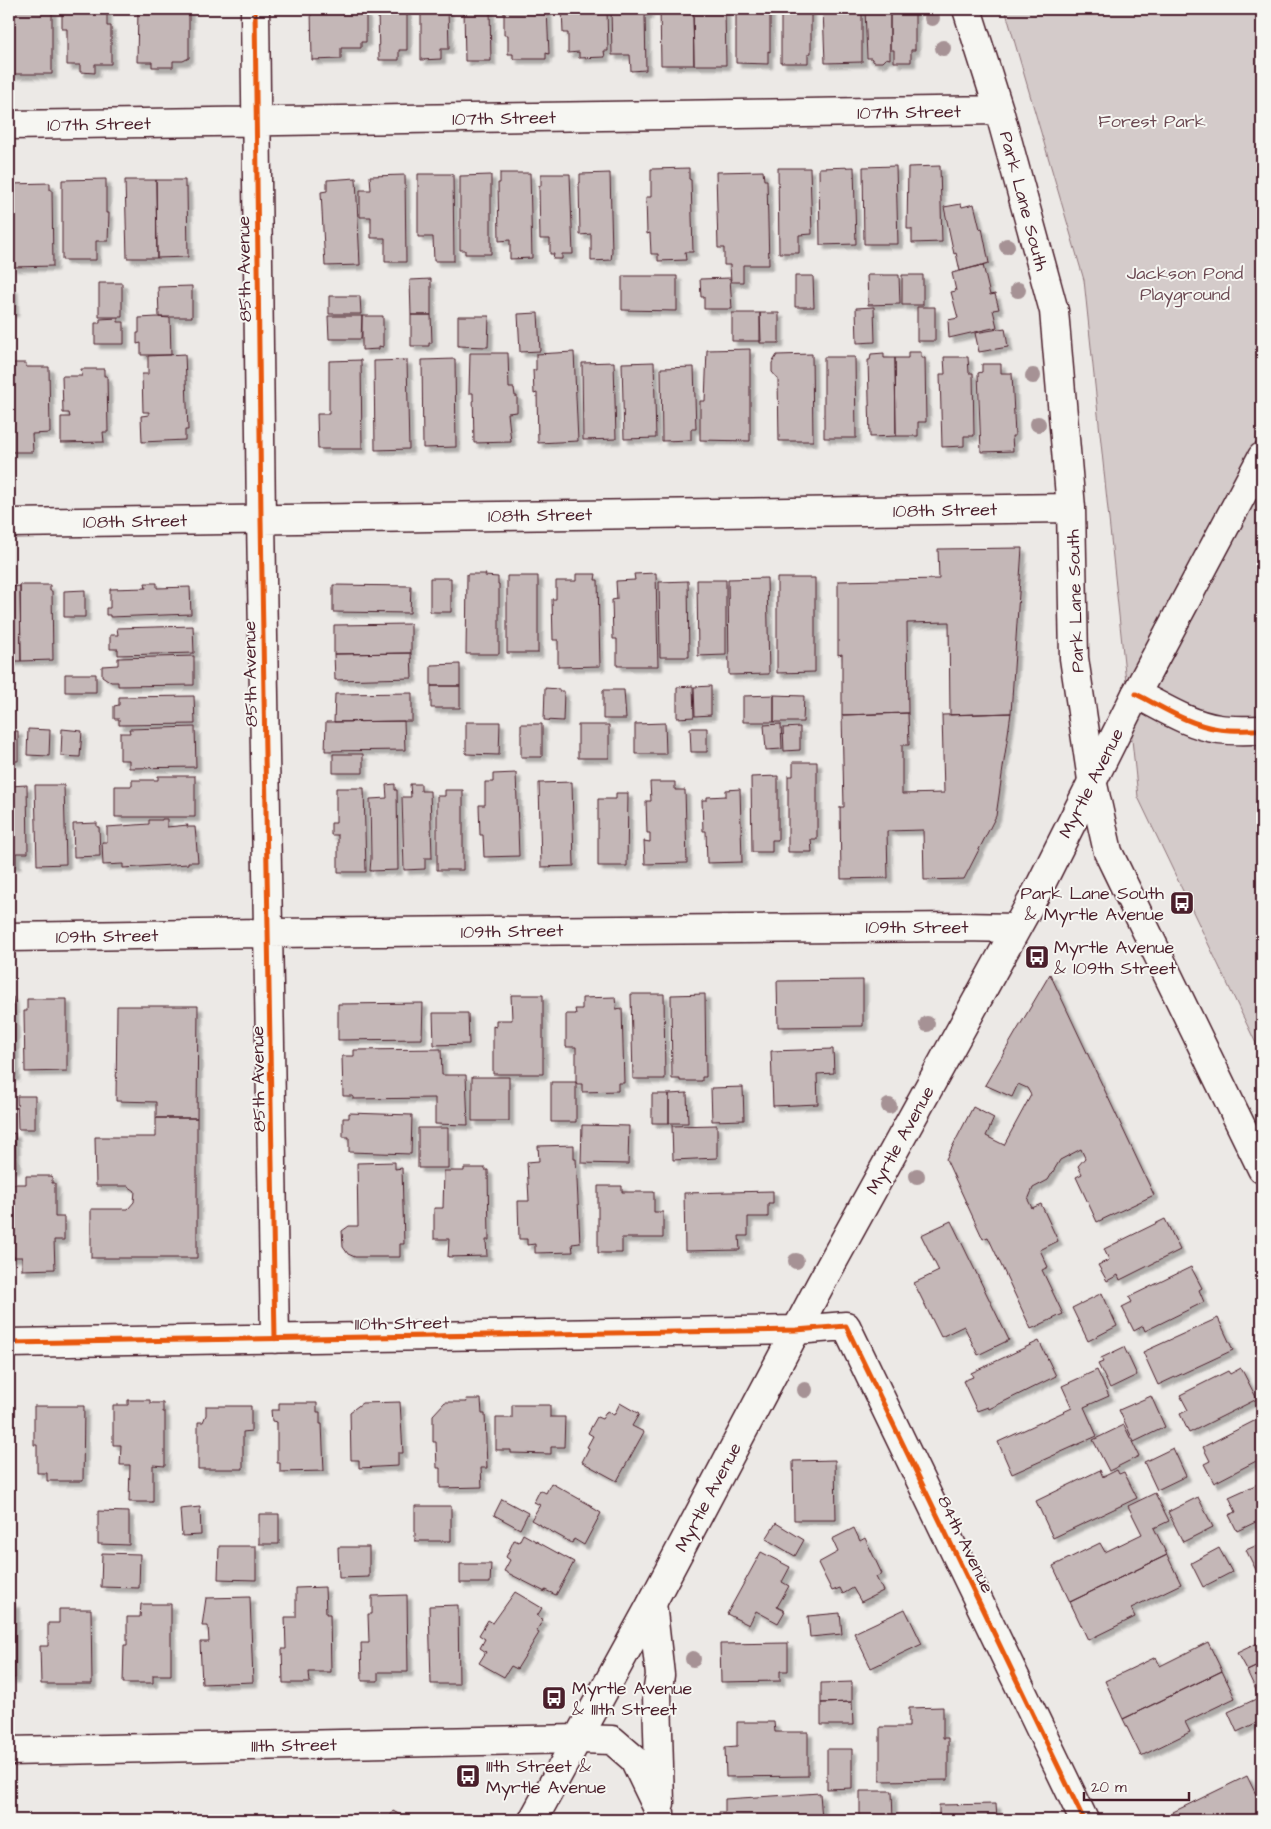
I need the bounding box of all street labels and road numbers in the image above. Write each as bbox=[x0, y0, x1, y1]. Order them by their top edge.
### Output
street label: 107th Street bbox=[857, 99, 962, 126]
street label: 107th Street bbox=[452, 105, 557, 132]
street label: 107th Street bbox=[47, 111, 152, 138]
street label: Park Lane South bbox=[993, 129, 1054, 274]
street label: 85th Avenue bbox=[231, 215, 258, 322]
street label: 108th Street bbox=[893, 497, 998, 524]
street label: 108th Street bbox=[488, 502, 593, 529]
street label: 108th Street bbox=[83, 508, 188, 535]
street label: Park Lane South bbox=[1061, 529, 1090, 673]
street label: 85th Avenue bbox=[237, 620, 264, 727]
street label: Myrtle Avenue bbox=[1053, 724, 1131, 843]
street label: 109th Street bbox=[866, 915, 969, 940]
street label: 109th Street bbox=[460, 918, 564, 945]
street label: 109th Street bbox=[55, 923, 159, 950]
street label: 85th Avenue bbox=[245, 1025, 272, 1132]
street label: Myrtle Avenue bbox=[860, 1081, 942, 1199]
street label: 110th Street bbox=[354, 1310, 450, 1337]
street label: Myrtle Avenue bbox=[669, 1438, 749, 1557]
street label: 84th Avenue bbox=[931, 1491, 1000, 1597]
street label: 111th Street bbox=[251, 1732, 338, 1759]

